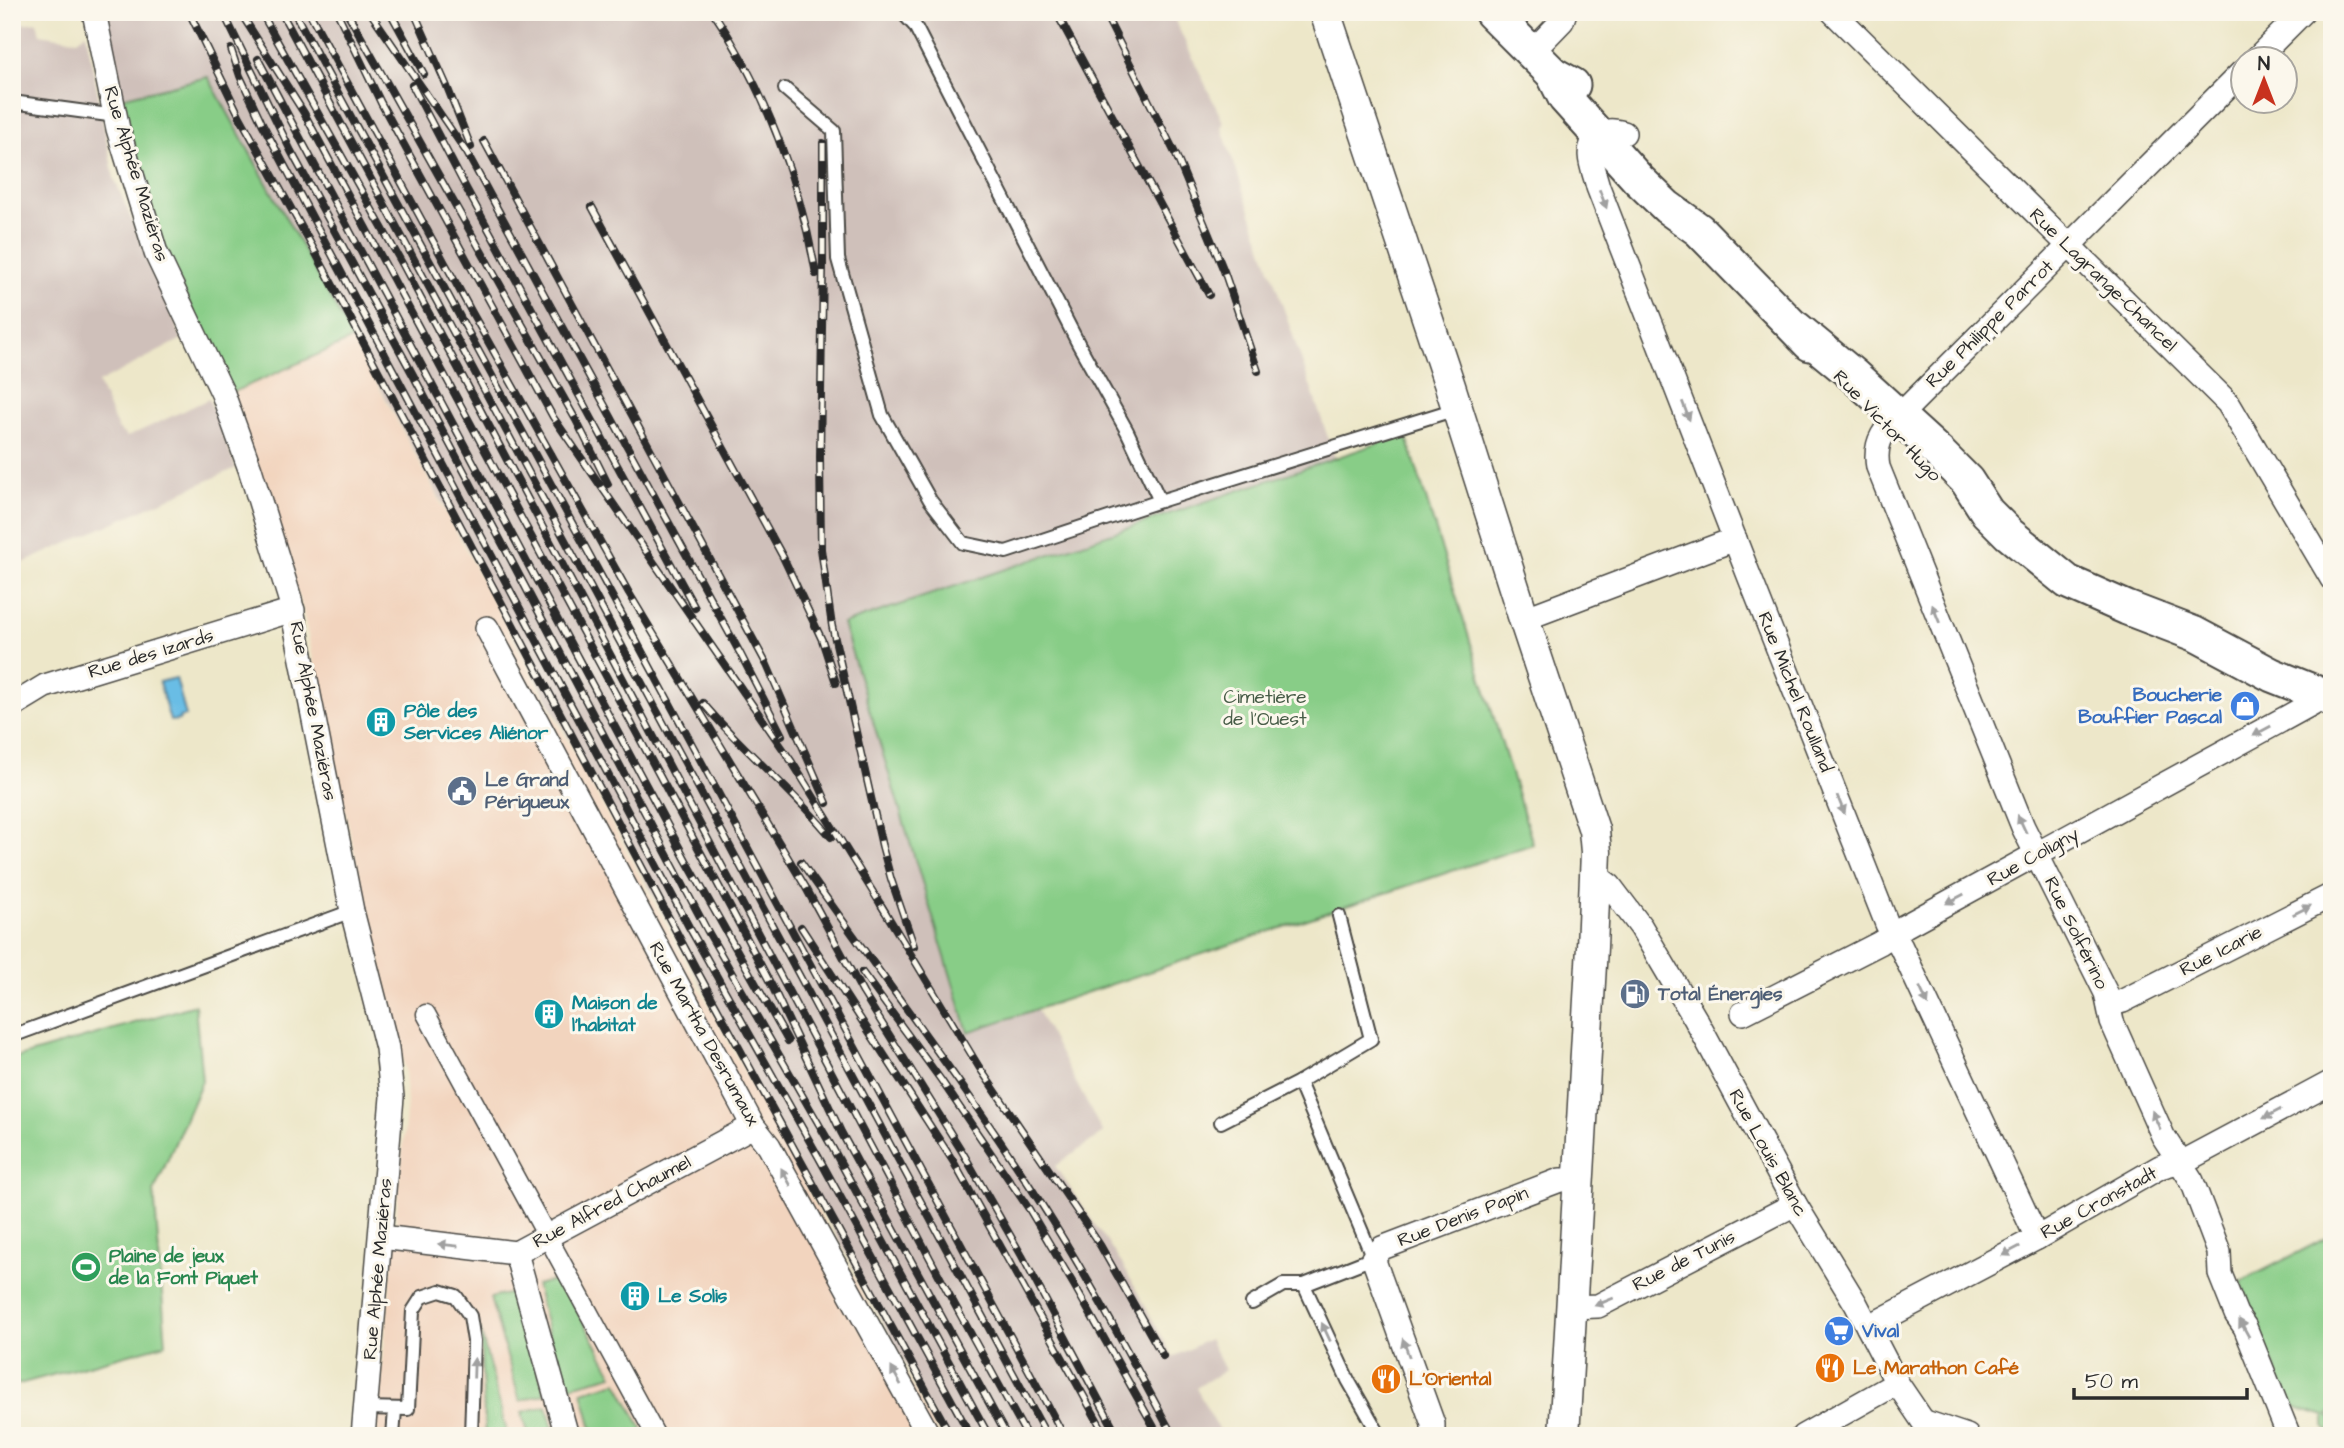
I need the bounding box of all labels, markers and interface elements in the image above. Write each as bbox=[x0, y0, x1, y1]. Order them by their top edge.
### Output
north arrow bbox=[2228, 46, 2298, 116]
text: N bbox=[2258, 51, 2270, 78]
street label: Rue Alphée Maziéras bbox=[96, 83, 176, 265]
one-way arrow bbox=[1598, 189, 1609, 210]
street label: Rue Lagrange-Chancel bbox=[2022, 202, 2183, 359]
street label: Rue Philippe Parrot bbox=[1920, 254, 2060, 394]
street label: Rue Victor Hugo bbox=[1826, 364, 1948, 489]
one-way arrow bbox=[1680, 401, 1691, 422]
one-way arrow bbox=[1931, 603, 1942, 624]
street label: Rue Michel Roulland bbox=[1751, 608, 1840, 776]
street label: Rue Alphée Maziéras bbox=[282, 619, 344, 803]
street label: Rue des Izards bbox=[85, 622, 217, 686]
place label: Boucherie Bouffier Pascal bbox=[2078, 682, 2223, 731]
park label: Cimetière de l'Ouest bbox=[1223, 684, 1307, 733]
shop icon: Boucherie Bouffier Pascal bbox=[2228, 689, 2262, 723]
place label: Pôle des Services Aliénor bbox=[403, 698, 549, 747]
building icon: Pôle des Services Aliénor bbox=[364, 705, 398, 739]
one-way arrow bbox=[2252, 725, 2272, 737]
place label: Le Grand Périgueux bbox=[485, 767, 570, 817]
public building icon: Le Grand Périgueux bbox=[445, 774, 479, 808]
one-way arrow bbox=[1835, 795, 1846, 816]
one-way arrow bbox=[2016, 814, 2028, 834]
street label: Rue Coligny bbox=[1982, 820, 2085, 894]
street label: Rue Solférino bbox=[2037, 872, 2115, 994]
one-way arrow bbox=[1945, 893, 1965, 905]
one-way arrow bbox=[2292, 905, 2312, 916]
street label: Rue Icarie bbox=[2175, 919, 2267, 983]
street label: Rue Martha Desrumaux bbox=[642, 937, 766, 1131]
fuel station icon: Total Énergies bbox=[1618, 977, 1652, 1011]
place label: Total Énergies bbox=[1657, 981, 1783, 1009]
one-way arrow bbox=[1918, 986, 1930, 1006]
place label: Maison de l'habitat bbox=[572, 990, 658, 1039]
building icon: Maison de l'habitat bbox=[532, 997, 566, 1031]
street label: Rue Louis Blanc bbox=[1722, 1084, 1814, 1222]
one-way arrow bbox=[2261, 1108, 2281, 1120]
one-way arrow bbox=[2150, 1110, 2162, 1130]
street label: Rue Alfred Chaumel bbox=[528, 1149, 696, 1255]
street label: Rue Cronstadt bbox=[2036, 1160, 2162, 1246]
one-way arrow bbox=[780, 1167, 792, 1186]
street label: Rue Alphée Maziéras bbox=[357, 1177, 399, 1361]
street label: Rue Denis Papin bbox=[1394, 1180, 1532, 1254]
street label: Rue de Tunis bbox=[1628, 1224, 1740, 1298]
one-way arrow bbox=[437, 1240, 459, 1251]
place label: Plaine de jeux de la Font Piquet bbox=[108, 1243, 258, 1292]
one-way arrow bbox=[2002, 1245, 2021, 1257]
sports icon: Plaine de jeux de la Font Piquet bbox=[69, 1250, 103, 1284]
building icon: Le Solis bbox=[618, 1279, 652, 1313]
place label: Le Solis bbox=[658, 1283, 728, 1310]
one-way arrow bbox=[1593, 1296, 1614, 1307]
supermarket icon: Vival bbox=[1822, 1314, 1856, 1348]
place label: Vival bbox=[1861, 1318, 1899, 1345]
one-way arrow bbox=[2238, 1318, 2250, 1337]
one-way arrow bbox=[1320, 1322, 1331, 1342]
one-way arrow bbox=[1400, 1337, 1411, 1358]
restaurant icon: Le Marathon Café bbox=[1813, 1351, 1847, 1385]
place label: Le Marathon Café bbox=[1853, 1355, 2020, 1382]
one-way arrow bbox=[468, 1356, 479, 1378]
scale bar bbox=[2074, 1357, 2248, 1401]
restaurant icon: L'Oriental bbox=[1369, 1362, 1403, 1396]
one-way arrow bbox=[890, 1366, 902, 1386]
place label: L'Oriental bbox=[1409, 1366, 1491, 1393]
text: 50 m bbox=[2085, 1367, 2139, 1396]

